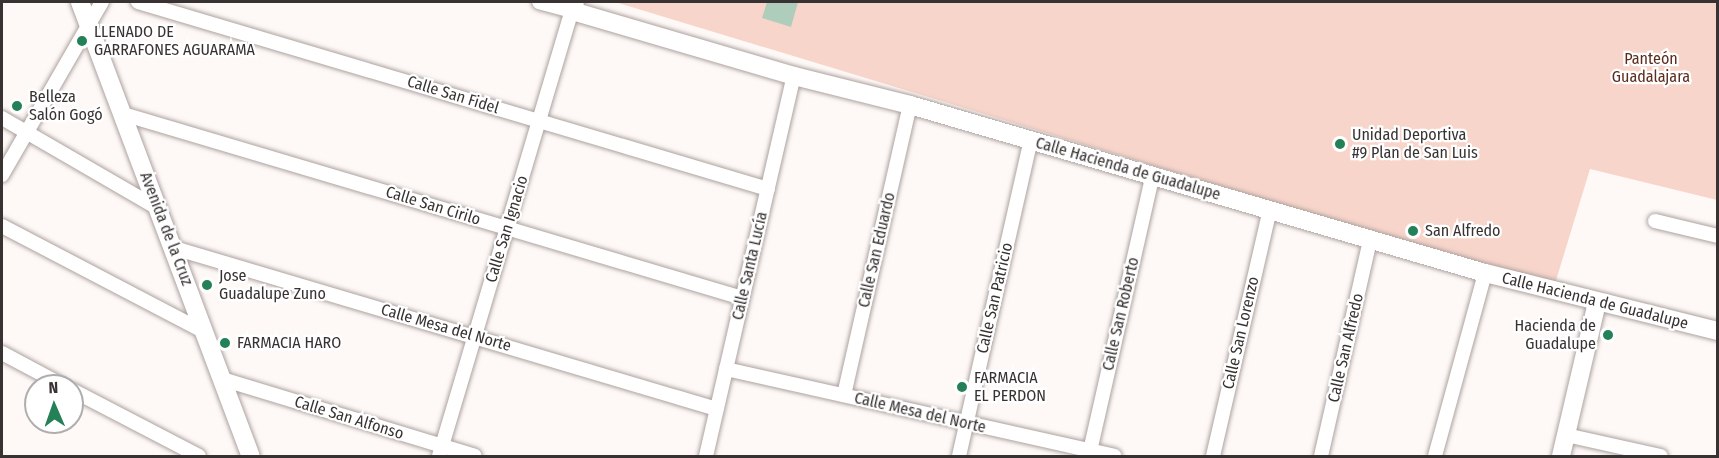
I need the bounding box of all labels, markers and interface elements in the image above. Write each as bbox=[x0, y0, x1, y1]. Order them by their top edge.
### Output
place label: LLENADO DE GARRAFONES AGUARAMA bbox=[94, 22, 255, 60]
marker: LLENADO DE GARRAFONES AGUARAMA bbox=[75, 34, 89, 48]
park label: Panteón Guadalajara bbox=[1612, 49, 1690, 87]
street label: Calle San Fidel bbox=[405, 72, 501, 118]
place label: Belleza Salón Gogó bbox=[29, 87, 103, 125]
marker: Belleza Salón Gogó bbox=[10, 99, 24, 113]
place label: Unidad Deportiva #9 Plan de San Luis bbox=[1352, 125, 1478, 163]
street label: Calle Hacienda de Guadalupe bbox=[1033, 133, 1223, 205]
marker: Unidad Deportiva #9 Plan de San Luis bbox=[1333, 137, 1347, 151]
street label: Avenida de la Cruz bbox=[136, 169, 196, 289]
street label: Calle San Ignacio bbox=[482, 173, 532, 285]
street label: Calle San Cirilo bbox=[383, 182, 483, 230]
street label: Calle San Eduardo bbox=[854, 190, 900, 310]
street label: Calle Santa Lucía bbox=[728, 210, 772, 322]
place label: San Alfredo bbox=[1425, 221, 1501, 241]
marker: San Alfredo bbox=[1406, 224, 1420, 238]
street label: Calle San Patricio bbox=[973, 241, 1017, 355]
street label: Calle San Roberto bbox=[1099, 255, 1143, 373]
place label: Jose Guadalupe Zuno bbox=[219, 266, 326, 304]
street label: Calle Hacienda de Guadalupe bbox=[1500, 269, 1690, 333]
street label: Calle San Lorenzo bbox=[1219, 275, 1263, 391]
marker: Jose Guadalupe Zuno bbox=[200, 278, 214, 292]
street label: Calle San Alfredo bbox=[1324, 292, 1368, 404]
street label: Calle Mesa del Norte bbox=[379, 300, 513, 356]
place label: Hacienda de Guadalupe bbox=[1515, 316, 1596, 354]
marker: Hacienda de Guadalupe bbox=[1601, 328, 1615, 342]
place label: FARMACIA HARO bbox=[237, 333, 341, 353]
marker: FARMACIA HARO bbox=[218, 336, 232, 350]
place label: FARMACIA EL PERDON bbox=[974, 368, 1046, 406]
north arrow bbox=[24, 374, 84, 434]
text: N bbox=[48, 378, 59, 397]
marker: FARMACIA EL PERDON bbox=[955, 380, 969, 394]
street label: Calle Mesa del Norte bbox=[852, 389, 988, 437]
street label: Calle San Alfonso bbox=[292, 392, 406, 444]

